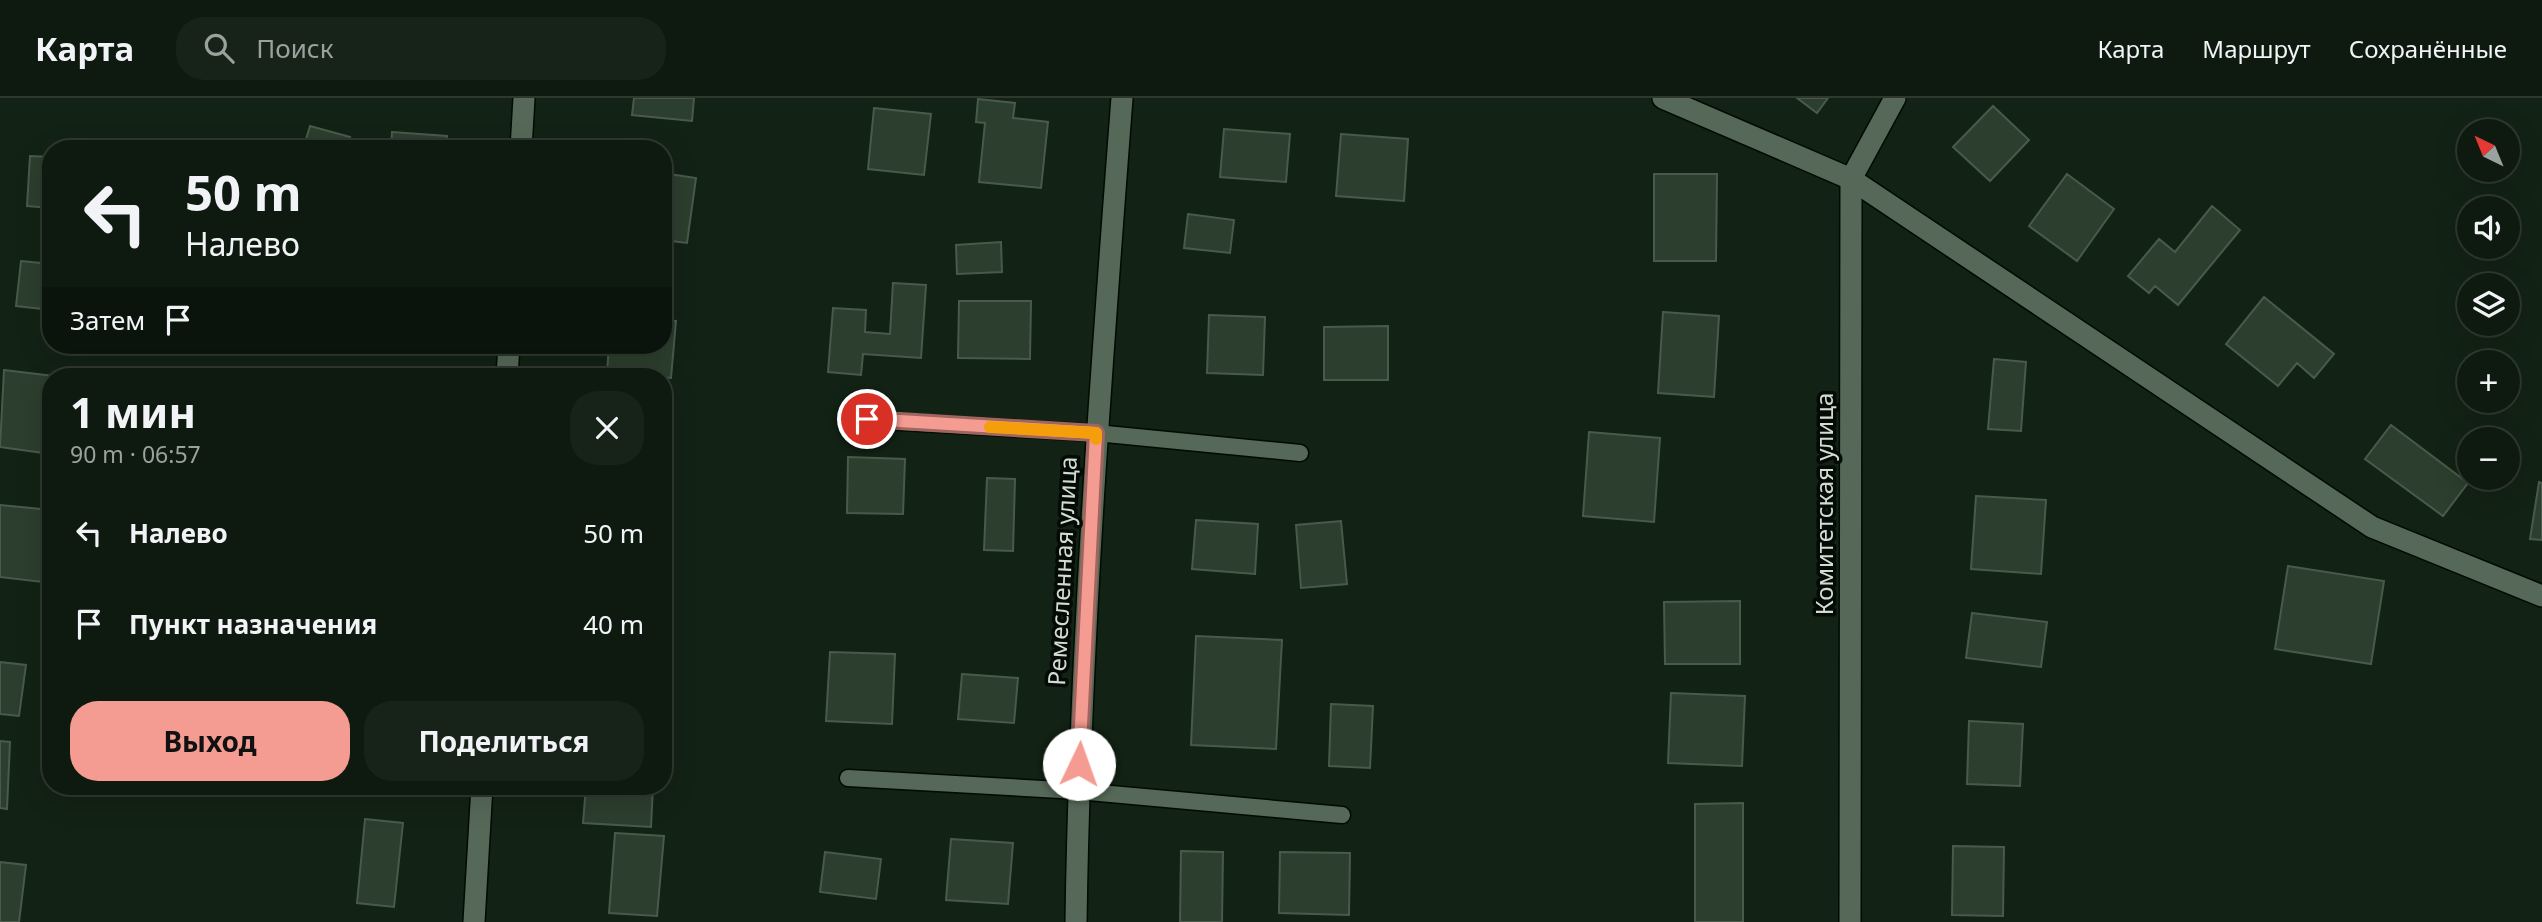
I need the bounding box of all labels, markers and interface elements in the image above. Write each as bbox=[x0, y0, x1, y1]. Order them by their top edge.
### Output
search box bbox=[176, 17, 666, 80]
text: Карта bbox=[35, 26, 134, 71]
icon: search bbox=[200, 29, 238, 67]
text: Поиск bbox=[256, 30, 333, 66]
text: Карта bbox=[2097, 32, 2164, 65]
text: Маршрут bbox=[2202, 32, 2311, 65]
text: Сохранённые bbox=[2349, 32, 2507, 65]
north arrow bbox=[2457, 119, 2520, 182]
map controls bbox=[2457, 119, 2520, 490]
text: 50 m bbox=[185, 159, 302, 225]
icon: left bbox=[70, 168, 161, 259]
button: sound bbox=[2457, 196, 2520, 259]
text: Налево bbox=[185, 222, 300, 265]
button: layers bbox=[2457, 273, 2520, 336]
icon: arrive bbox=[159, 301, 197, 339]
text: Затем bbox=[70, 302, 145, 338]
button: + bbox=[2457, 350, 2520, 413]
text: 1 мин bbox=[70, 383, 196, 440]
pin bbox=[837, 389, 897, 449]
button: close bbox=[570, 391, 644, 465]
street label: Комитетская улица bbox=[1807, 393, 1840, 615]
icon: arrive bbox=[848, 400, 886, 438]
button: − bbox=[2457, 427, 2520, 490]
text: 90 m · 06:57 bbox=[70, 438, 201, 470]
street label: Ремесленная улица bbox=[1039, 456, 1084, 686]
icon: left bbox=[70, 514, 108, 552]
text: Налево bbox=[129, 515, 228, 551]
text: 50 m bbox=[583, 515, 644, 551]
icon: arrive bbox=[70, 605, 108, 643]
text: Пункт назначения bbox=[129, 606, 377, 642]
text: 40 m bbox=[583, 606, 644, 642]
button: Выход bbox=[70, 701, 350, 781]
button: Поделиться bbox=[364, 701, 644, 781]
position arrow bbox=[1042, 727, 1116, 801]

